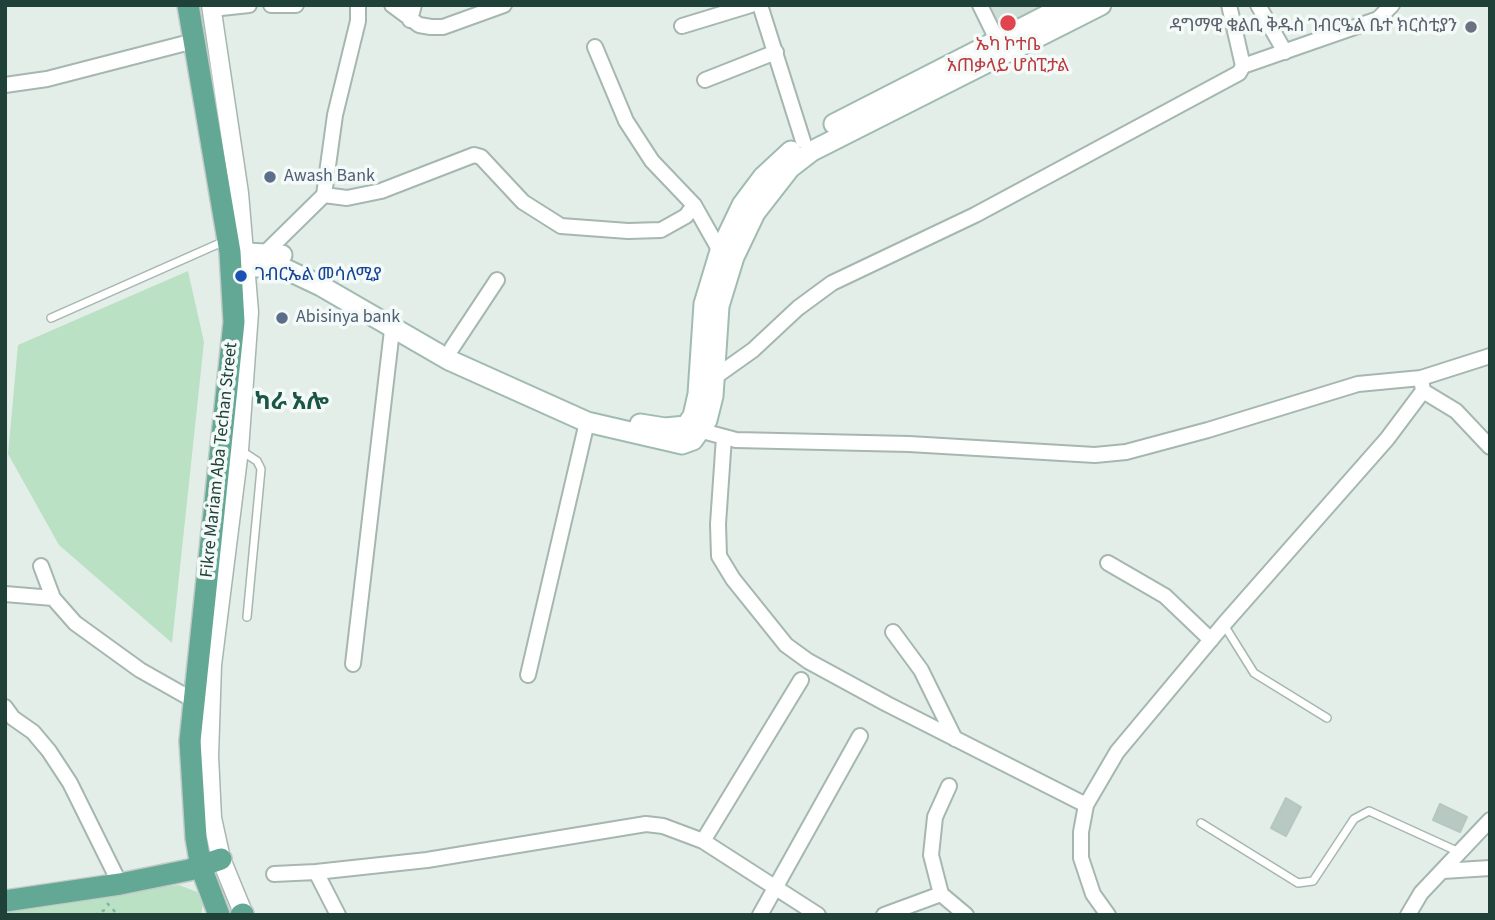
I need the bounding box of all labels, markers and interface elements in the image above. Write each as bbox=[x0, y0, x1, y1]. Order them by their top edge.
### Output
marker: ኤካ ኮተቤ አጠቃላይ ሆስፒታል bbox=[998, 13, 1018, 33]
place label: ዳግማዊ ቁልቢ ቅዱስ ገብርዔል ቤተ ክርስቲያን bbox=[1170, 16, 1457, 38]
marker: ዳግማዊ ቁልቢ ቅዱስ ገብርዔል ቤተ ክርስቲያን bbox=[1463, 19, 1479, 35]
place label: ኤካ ኮተቤ አጠቃላይ ሆስፒታል bbox=[947, 35, 1069, 78]
place label: Awash Bank bbox=[284, 166, 375, 188]
marker: Awash Bank bbox=[262, 169, 278, 185]
place label: ገብርኤል መሳለሚያ bbox=[255, 265, 382, 287]
marker: ገብርኤል መሳለሚያ bbox=[233, 268, 249, 284]
place label: Abisinya bank bbox=[296, 307, 400, 329]
marker: Abisinya bank bbox=[274, 310, 290, 326]
street label: Fikre Mariam Aba Techan Street bbox=[197, 341, 243, 579]
district label: ካራ አሎ bbox=[255, 390, 329, 418]

